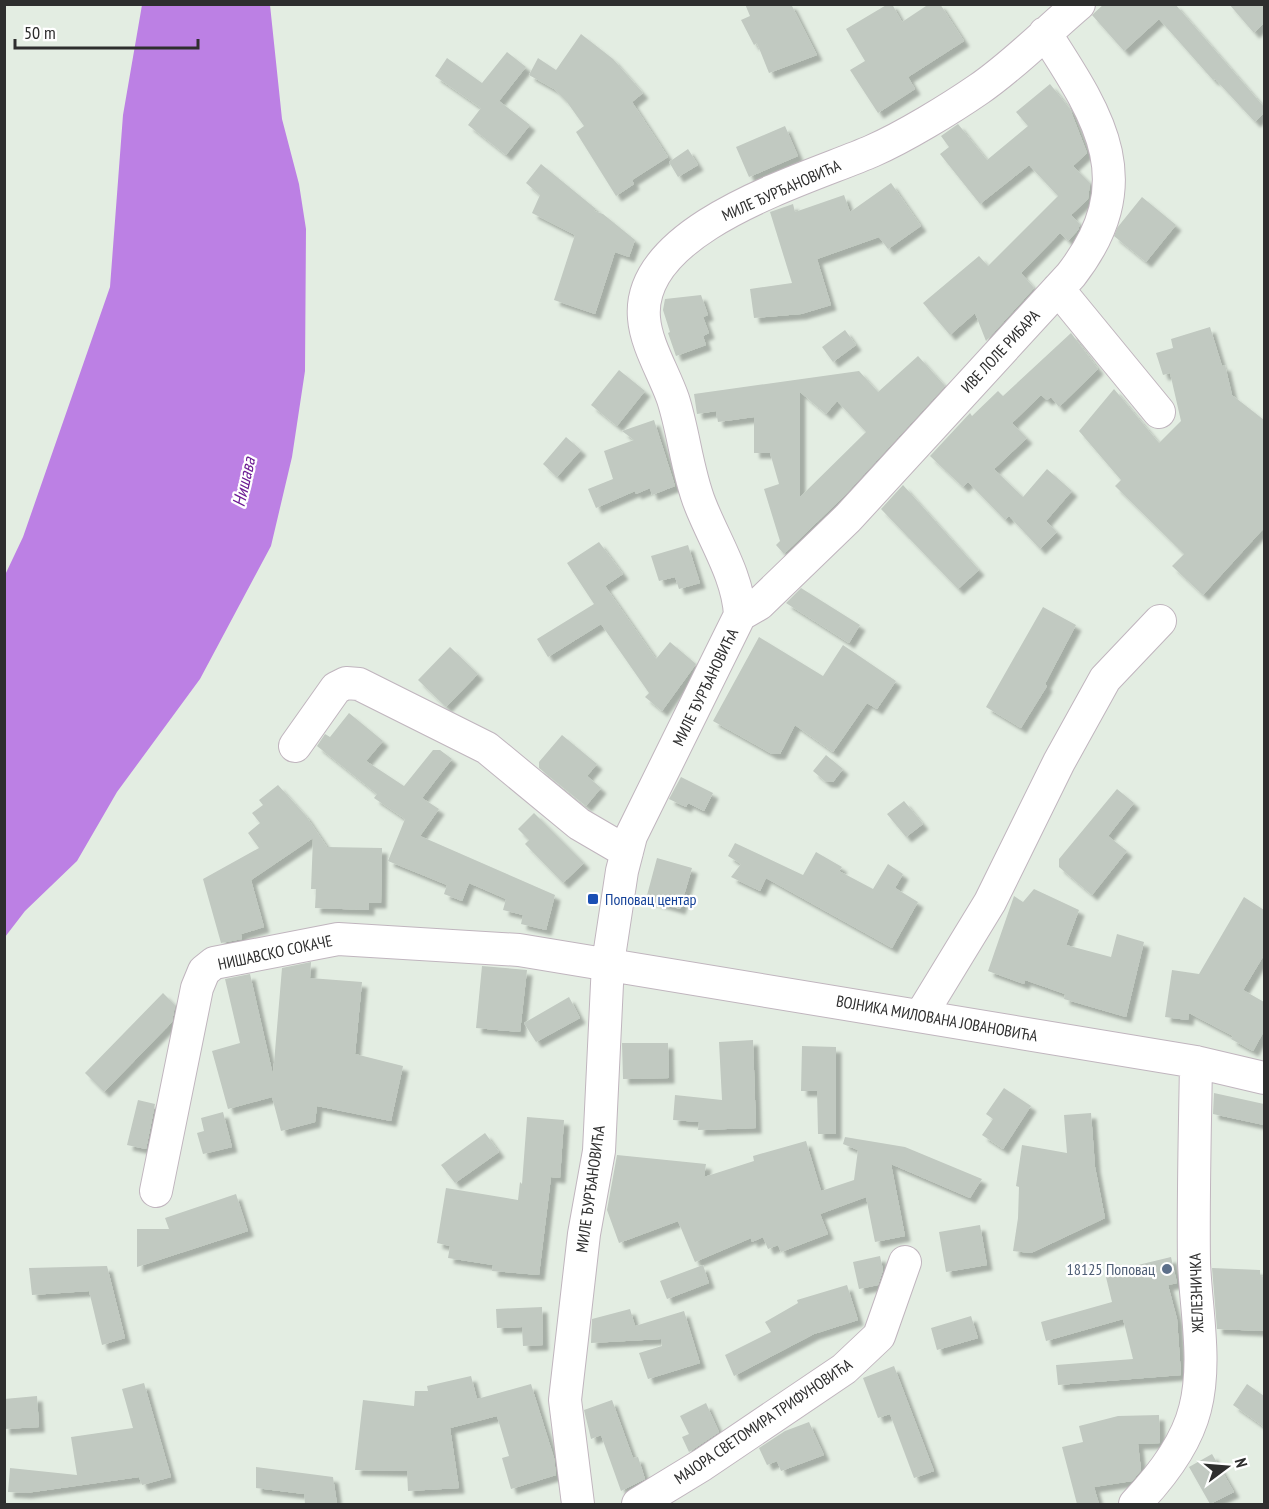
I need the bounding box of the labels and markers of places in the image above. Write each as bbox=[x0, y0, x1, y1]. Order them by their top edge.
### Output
place label: Поповац центар bbox=[605, 889, 697, 909]
marker: Поповац центар bbox=[586, 892, 600, 906]
place label: 18125 Поповац bbox=[1067, 1259, 1155, 1279]
marker: 18125 Поповац bbox=[1160, 1262, 1174, 1276]

